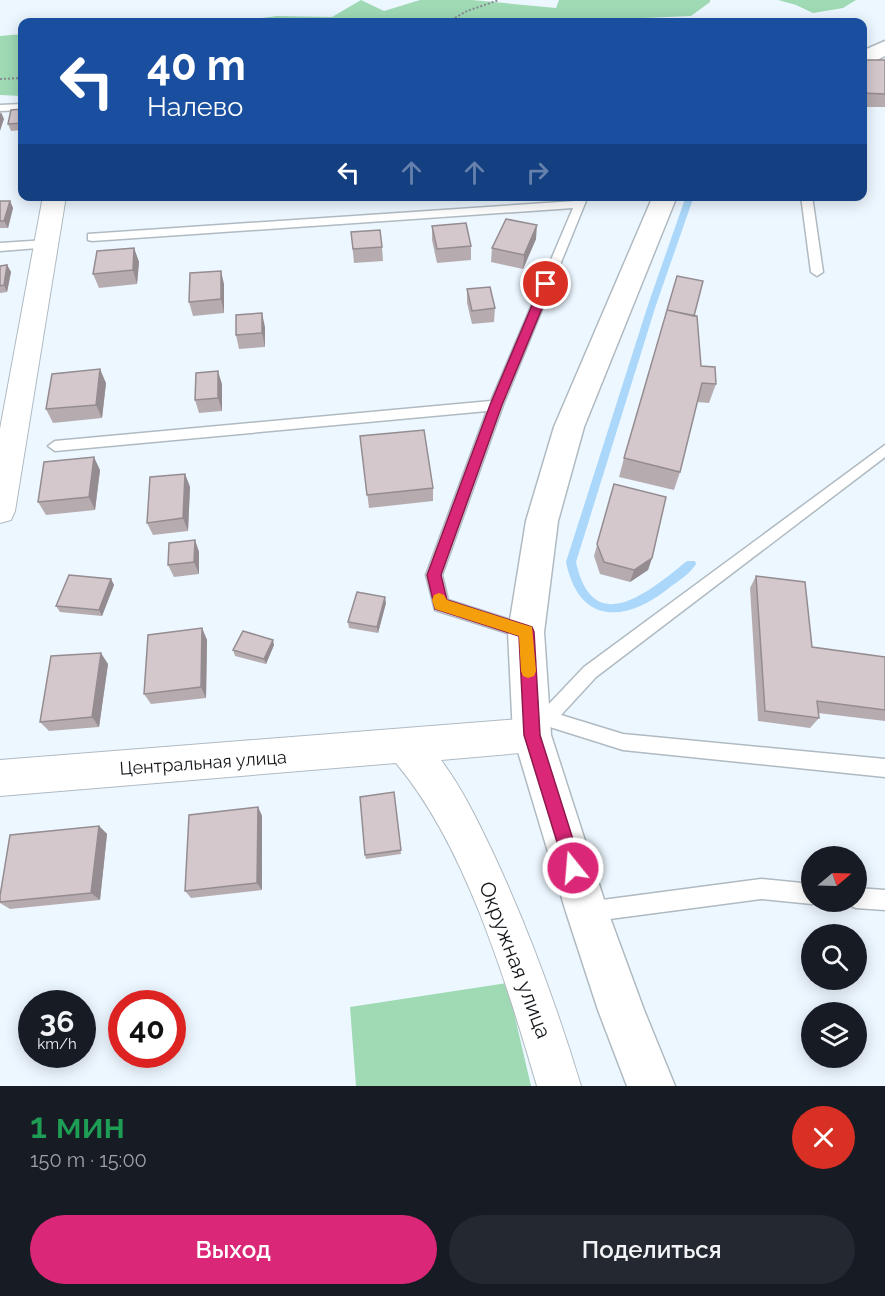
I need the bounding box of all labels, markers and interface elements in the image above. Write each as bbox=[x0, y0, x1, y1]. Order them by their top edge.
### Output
text: 40 m bbox=[147, 41, 246, 90]
icon: left bbox=[48, 42, 126, 120]
text: Налево bbox=[147, 91, 243, 122]
icon: left bbox=[332, 156, 365, 189]
icon: ahead bbox=[395, 156, 428, 189]
icon: ahead bbox=[458, 156, 491, 189]
icon: right bbox=[521, 156, 554, 189]
pin bbox=[520, 258, 571, 309]
icon: arrive bbox=[529, 267, 562, 300]
street label: Центральная улица bbox=[119, 746, 287, 779]
position arrow bbox=[541, 836, 605, 900]
north arrow bbox=[801, 846, 867, 912]
map controls bbox=[801, 846, 867, 1068]
street label: Окружная улица bbox=[474, 878, 557, 1042]
button: search bbox=[801, 924, 867, 990]
speed limit sign: 40 bbox=[108, 990, 186, 1068]
button: layers bbox=[801, 1002, 867, 1068]
text: 36 bbox=[40, 1004, 74, 1039]
text: km/h bbox=[37, 1035, 77, 1053]
text: 1 мин bbox=[30, 1104, 125, 1146]
button: close bbox=[792, 1106, 855, 1169]
text: 150 m · 15:00 bbox=[30, 1148, 147, 1172]
button: Выход bbox=[30, 1215, 437, 1284]
button: Поделиться bbox=[449, 1215, 855, 1284]

